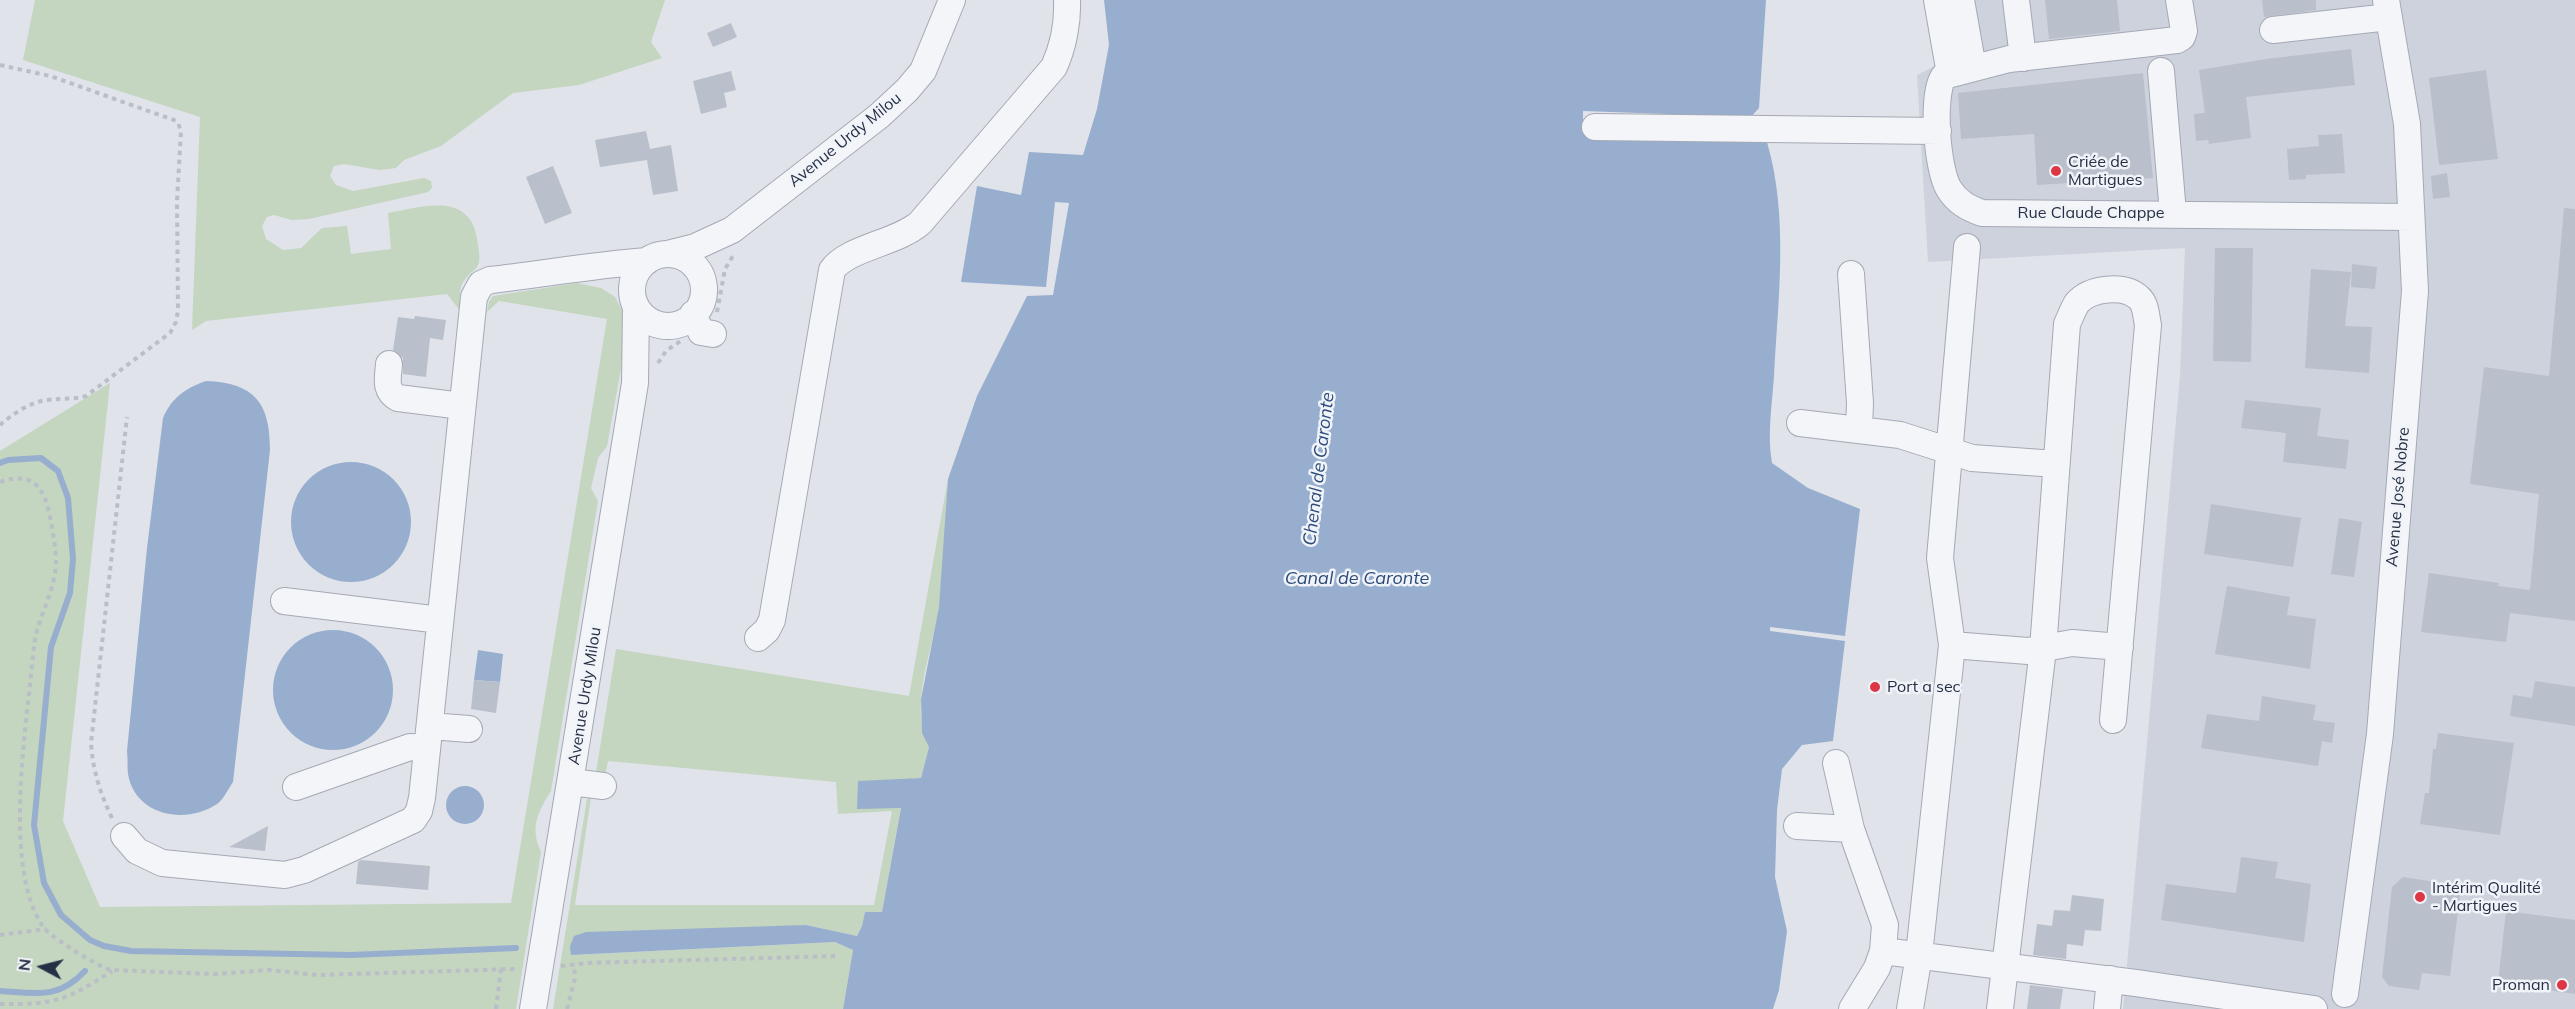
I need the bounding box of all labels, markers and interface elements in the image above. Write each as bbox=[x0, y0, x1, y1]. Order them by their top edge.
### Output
street label: Avenue Urdy Milou bbox=[785, 89, 905, 191]
place label: Criée de Martigues bbox=[2068, 152, 2142, 190]
marker: Criée de Martigues bbox=[2049, 164, 2063, 178]
street label: Rue Claude Chappe bbox=[2017, 203, 2165, 223]
water label: Chenal de Caronte bbox=[1299, 391, 1339, 547]
street label: Avenue José Nobre bbox=[2382, 426, 2414, 568]
water label: Canal de Caronte bbox=[1285, 568, 1429, 590]
street label: Avenue Urdy Milou bbox=[565, 626, 605, 766]
place label: Port a sec bbox=[1887, 677, 1961, 697]
marker: Port a sec bbox=[1868, 680, 1882, 694]
place label: Intérim Qualité - Martigues bbox=[2432, 878, 2541, 916]
marker: Intérim Qualité - Martigues bbox=[2413, 890, 2427, 904]
north arrow bbox=[12, 937, 72, 997]
text: N bbox=[13, 958, 35, 972]
place label: Proman bbox=[2492, 975, 2550, 995]
marker: Proman bbox=[2555, 978, 2569, 992]

